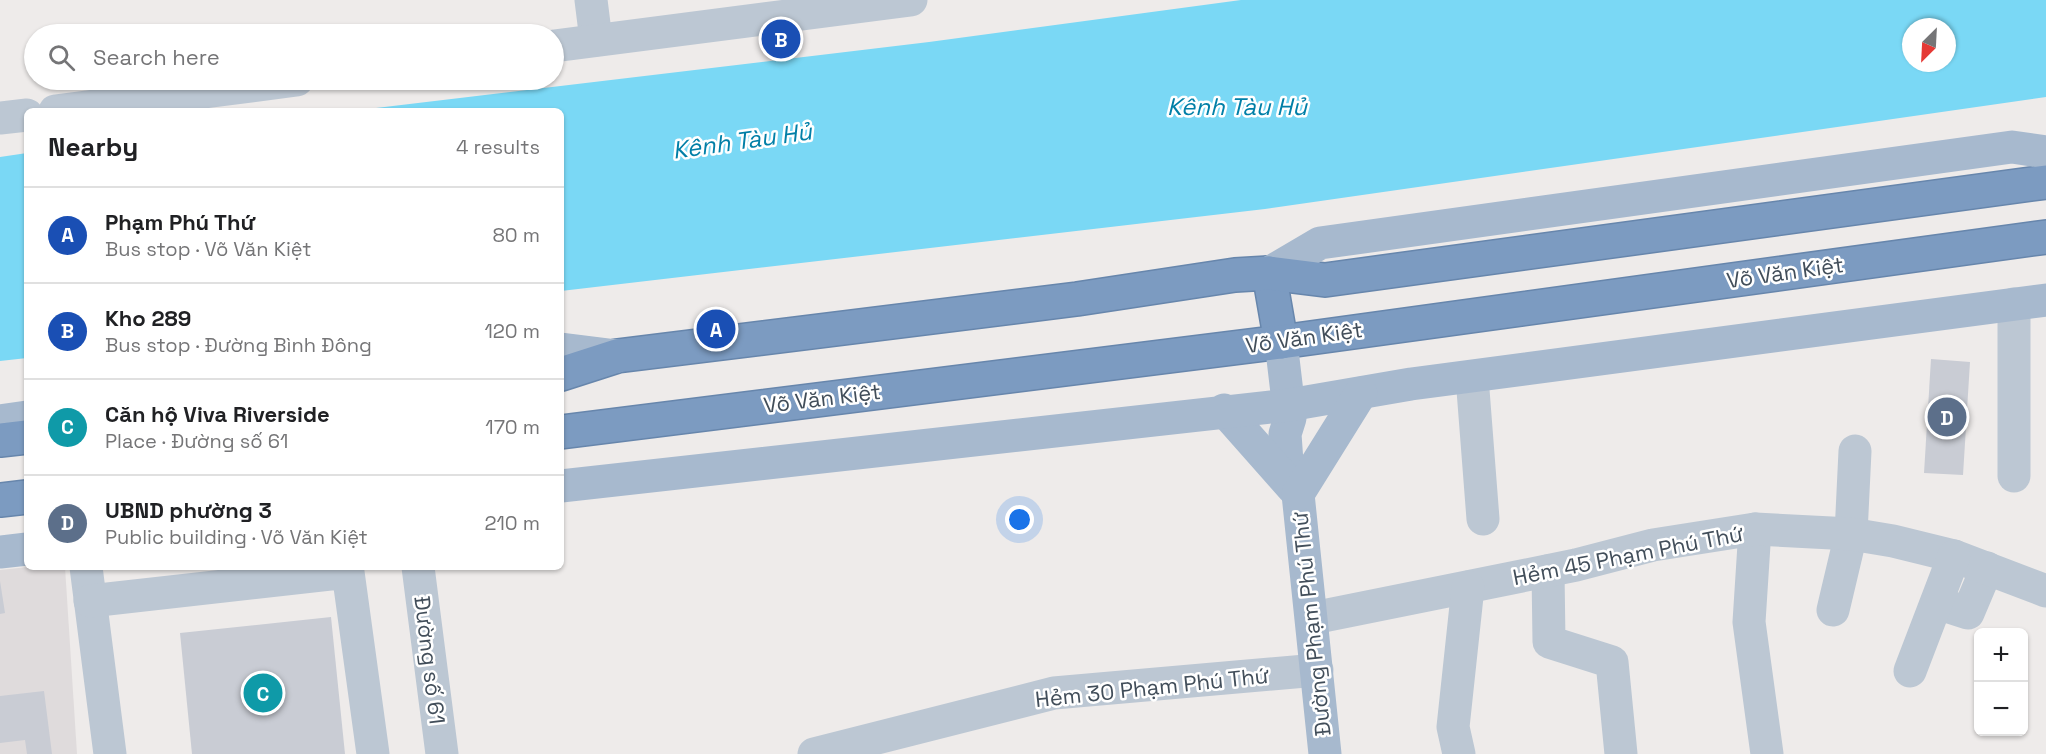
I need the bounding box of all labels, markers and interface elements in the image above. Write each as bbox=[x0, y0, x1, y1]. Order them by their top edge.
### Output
pin: B bbox=[762, 16, 800, 62]
north arrow bbox=[1902, 18, 1956, 72]
search box bbox=[24, 24, 564, 90]
icon: search bbox=[45, 41, 78, 74]
text: Search here bbox=[93, 43, 220, 71]
water label: Kênh Tàu Hủ bbox=[1167, 91, 1308, 122]
water label: Kênh Tàu Hủ bbox=[670, 115, 815, 166]
text: Nearby bbox=[48, 130, 138, 164]
text: 4 results bbox=[456, 134, 540, 160]
text: Phạm Phú Thứ bbox=[105, 208, 255, 236]
text: A bbox=[61, 222, 74, 248]
text: 80 m bbox=[492, 222, 540, 248]
text: Bus stop · Võ Văn Kiệt bbox=[105, 236, 311, 262]
street label: Võ Văn Kiệt bbox=[1725, 250, 1845, 294]
text: Kho 289 bbox=[105, 304, 191, 332]
pin: A bbox=[696, 306, 736, 352]
street label: Võ Văn Kiệt bbox=[1244, 315, 1364, 359]
text: B bbox=[61, 318, 74, 344]
text: 120 m bbox=[484, 318, 540, 344]
text: Bus stop · Đường Bình Đông bbox=[105, 332, 372, 358]
street label: Võ Văn Kiệt bbox=[762, 377, 882, 419]
pin: D bbox=[1928, 394, 1966, 440]
text: Căn hộ Viva Riverside bbox=[105, 400, 330, 428]
text: C bbox=[61, 414, 74, 440]
text: 170 m bbox=[485, 414, 540, 440]
text: Place · Đường số 61 bbox=[105, 428, 288, 454]
text: UBND phường 3 bbox=[105, 496, 272, 524]
your location bbox=[1005, 505, 1034, 534]
text: D bbox=[61, 510, 74, 536]
text: 210 m bbox=[484, 510, 540, 536]
street label: Đường Phạm Phú Thứ bbox=[1285, 510, 1337, 738]
street label: Hẻm 45 Phạm Phú Thứ bbox=[1510, 519, 1746, 591]
text: Public building · Võ Văn Kiệt bbox=[105, 524, 368, 550]
street label: Đường số 61 bbox=[408, 594, 452, 726]
map controls bbox=[1974, 628, 2028, 736]
button: + bbox=[1974, 628, 2028, 682]
street label: Hẻm 30 Phạm Phú Thứ bbox=[1034, 661, 1271, 713]
pin: C bbox=[244, 670, 282, 716]
button: − bbox=[1974, 682, 2028, 736]

